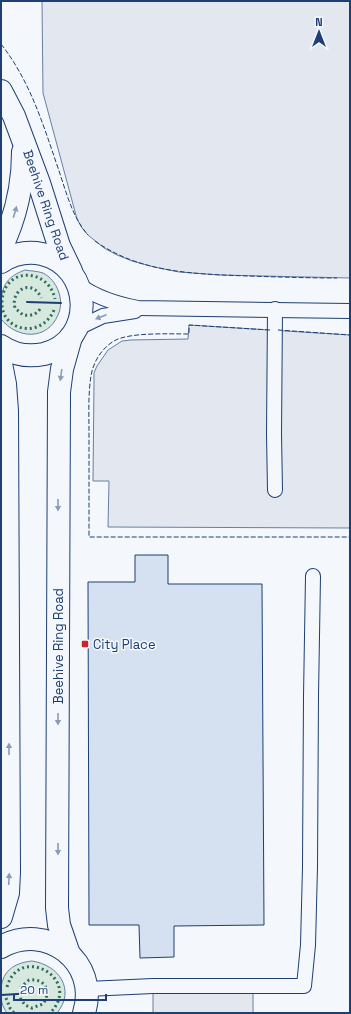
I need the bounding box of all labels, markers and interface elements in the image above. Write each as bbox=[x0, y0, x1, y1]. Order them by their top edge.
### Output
north arrow bbox=[299, 12, 339, 52]
text: N bbox=[315, 15, 323, 29]
street label: Beehive Ring Road bbox=[19, 147, 73, 263]
one-way arrow bbox=[13, 206, 19, 218]
one-way arrow bbox=[94, 315, 106, 321]
one-way arrow bbox=[58, 369, 64, 381]
one-way arrow bbox=[55, 499, 61, 512]
street label: Beehive Ring Road bbox=[50, 588, 67, 704]
place label: City Place bbox=[93, 636, 156, 653]
marker: City Place bbox=[80, 639, 90, 649]
one-way arrow bbox=[55, 713, 61, 726]
one-way arrow bbox=[5, 743, 12, 755]
one-way arrow bbox=[55, 843, 61, 856]
one-way arrow bbox=[5, 873, 12, 885]
scale bar bbox=[14, 976, 106, 1002]
text: 20 m bbox=[20, 982, 48, 998]

